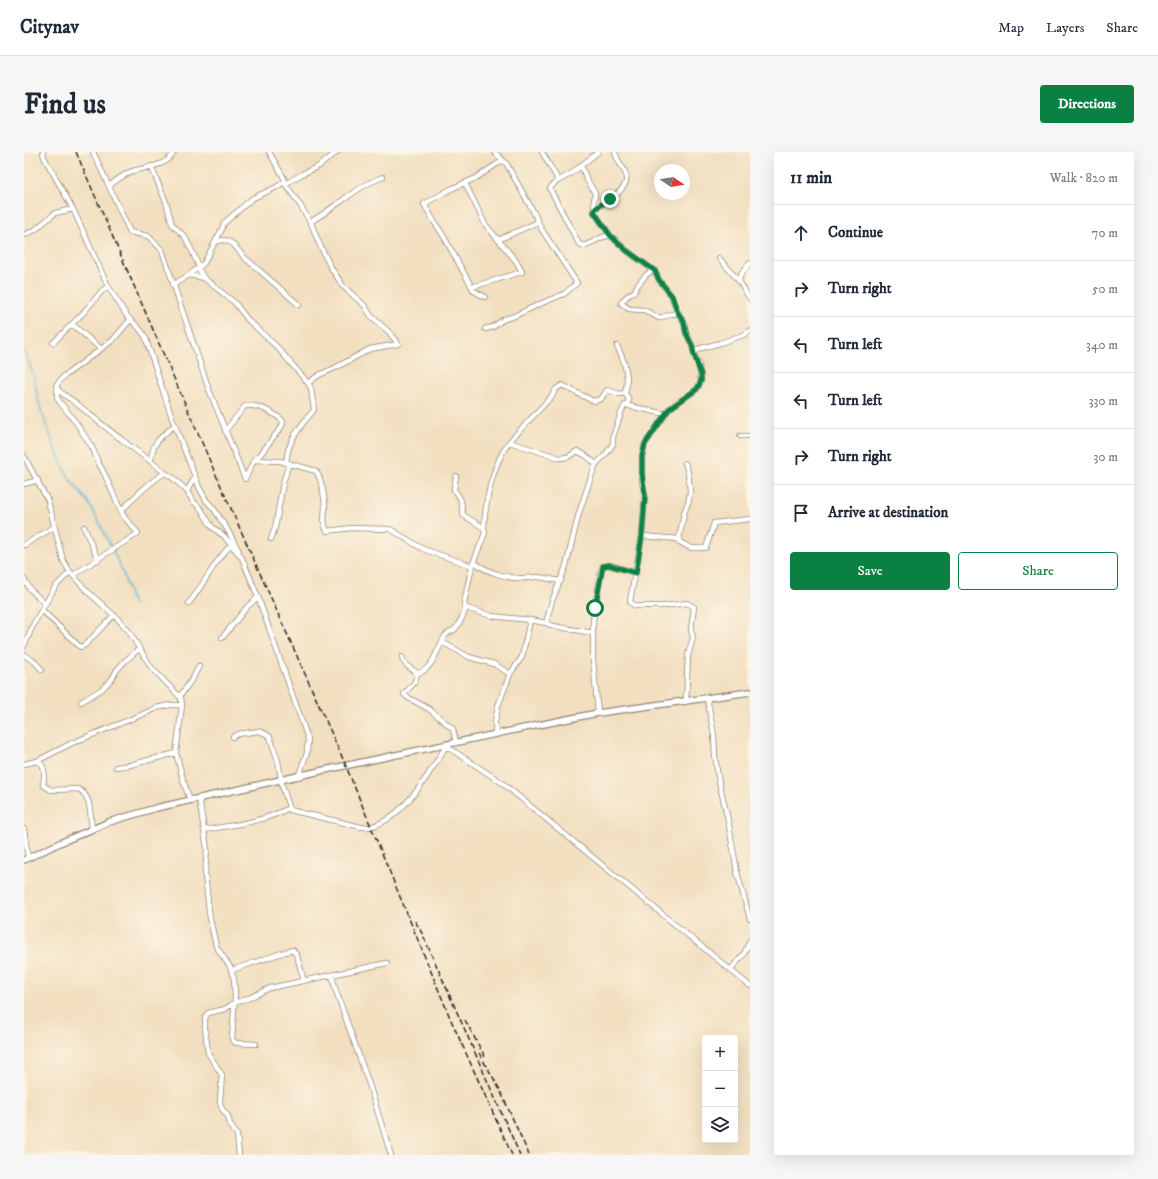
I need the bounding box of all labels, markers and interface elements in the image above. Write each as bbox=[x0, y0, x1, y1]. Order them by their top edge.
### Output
text: Citynav bbox=[20, 16, 79, 39]
text: Map bbox=[998, 19, 1024, 37]
text: Layers bbox=[1046, 19, 1084, 37]
text: Share bbox=[1106, 19, 1138, 37]
button: Directions bbox=[1040, 85, 1134, 123]
text: Find us bbox=[24, 87, 106, 122]
north arrow bbox=[654, 164, 690, 200]
text: 11 min bbox=[790, 167, 832, 189]
text: Walk · 820 m bbox=[1050, 170, 1118, 186]
route end bbox=[601, 190, 619, 208]
icon: ahead bbox=[790, 222, 812, 244]
text: Continue bbox=[828, 223, 883, 242]
text: 70 m bbox=[1092, 225, 1118, 241]
icon: right bbox=[790, 278, 812, 300]
text: Turn right bbox=[828, 279, 891, 298]
text: 50 m bbox=[1092, 281, 1118, 297]
icon: left bbox=[790, 334, 812, 356]
text: Turn left bbox=[828, 335, 882, 354]
text: 340 m bbox=[1086, 337, 1118, 353]
icon: left bbox=[790, 390, 812, 412]
text: Turn left bbox=[828, 391, 882, 410]
text: 330 m bbox=[1089, 393, 1118, 409]
icon: right bbox=[790, 446, 812, 468]
text: Turn right bbox=[828, 447, 891, 466]
text: 30 m bbox=[1094, 449, 1118, 465]
icon: arrive bbox=[790, 502, 812, 524]
text: Arrive at destination bbox=[828, 503, 948, 522]
button: Save bbox=[790, 552, 950, 590]
button: Share bbox=[958, 552, 1118, 590]
route start bbox=[586, 599, 604, 617]
map controls bbox=[702, 1035, 738, 1143]
button: + bbox=[702, 1035, 738, 1071]
button: − bbox=[702, 1071, 738, 1107]
button: layers bbox=[702, 1107, 738, 1143]

